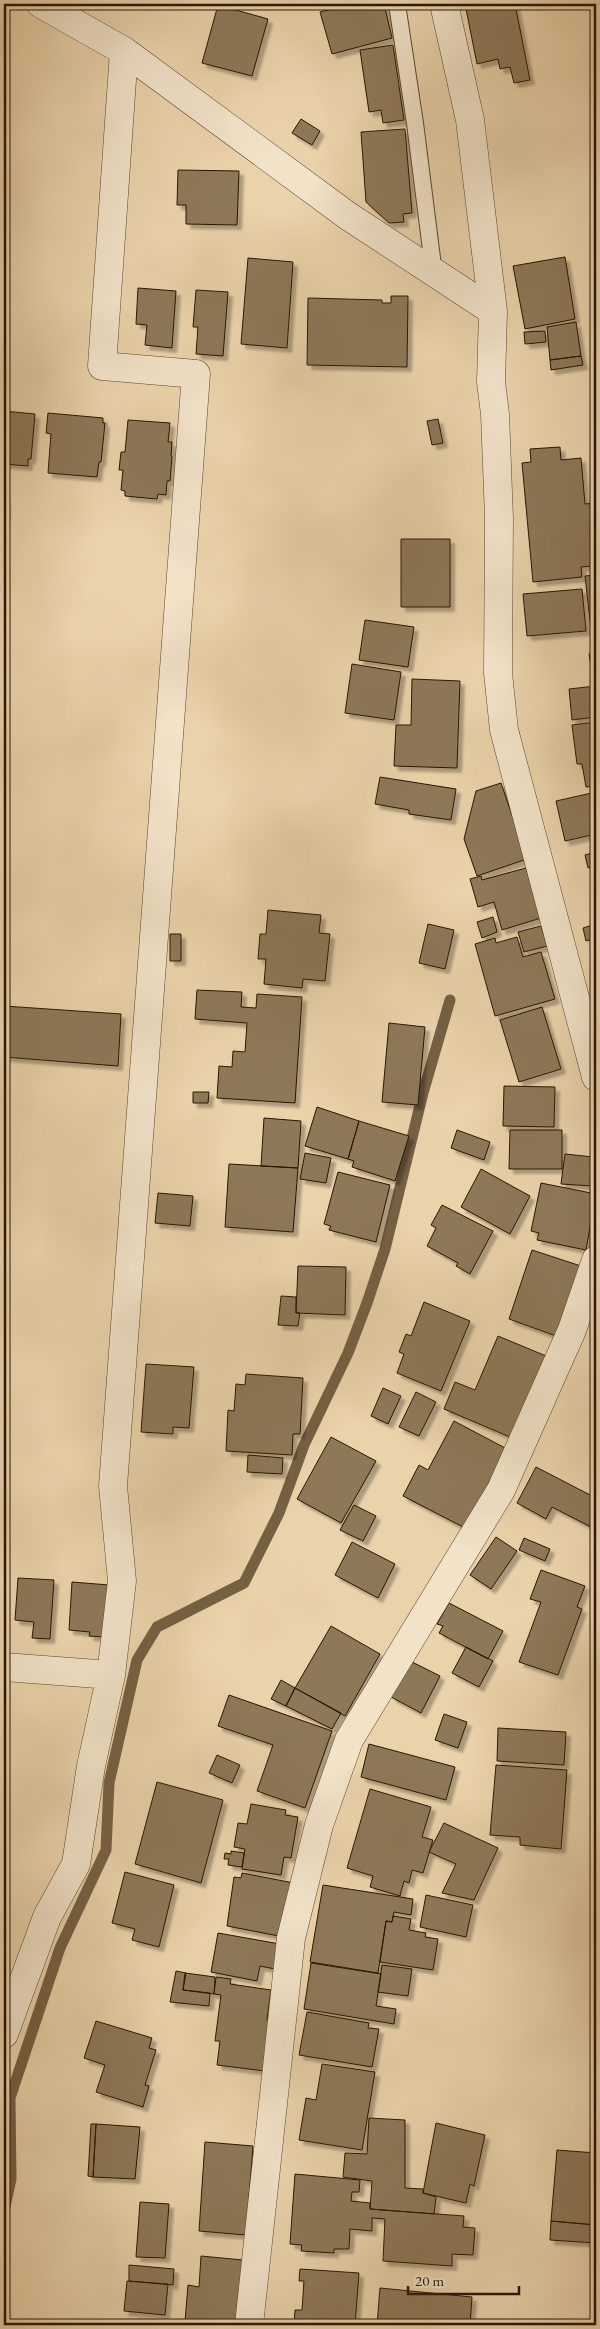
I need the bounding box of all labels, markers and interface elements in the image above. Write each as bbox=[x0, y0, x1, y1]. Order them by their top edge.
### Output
scale bar bbox=[408, 2264, 519, 2296]
text: 20 m bbox=[415, 2271, 444, 2290]

